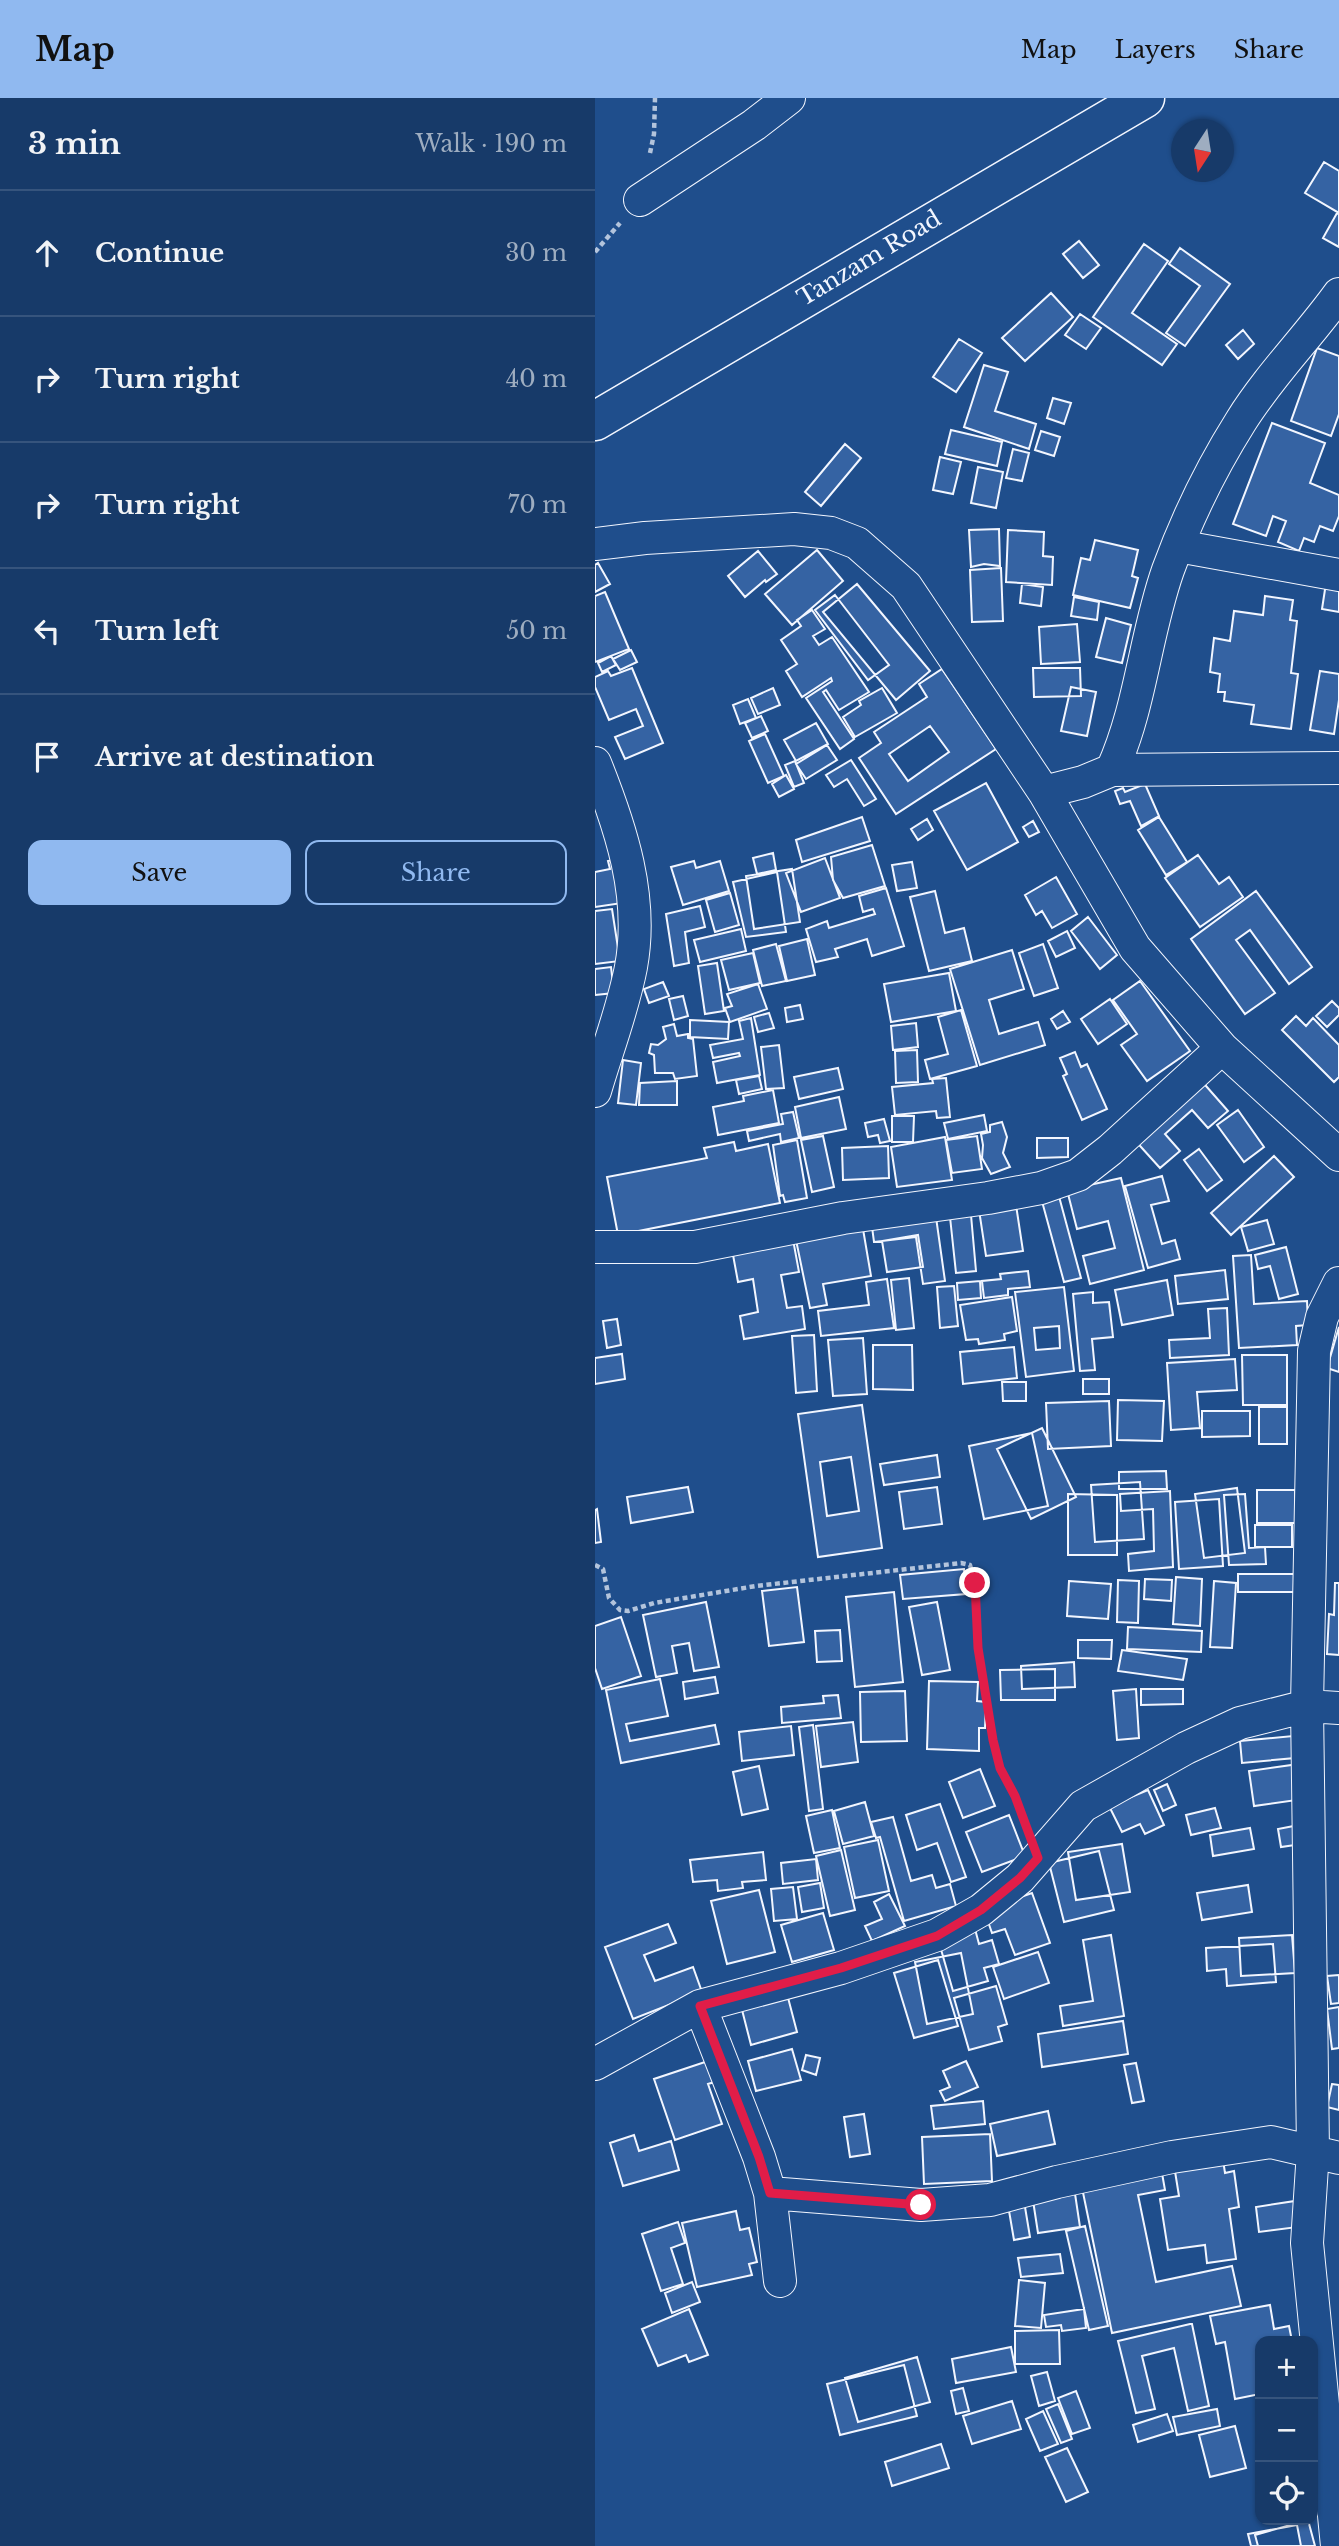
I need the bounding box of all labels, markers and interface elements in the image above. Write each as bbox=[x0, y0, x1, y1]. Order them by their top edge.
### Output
text: Map bbox=[35, 29, 115, 70]
text: Map bbox=[1021, 35, 1077, 64]
text: Layers bbox=[1115, 35, 1196, 64]
text: Share bbox=[1234, 35, 1304, 64]
north arrow bbox=[1171, 119, 1234, 182]
text: 3 min bbox=[28, 125, 121, 162]
text: Walk · 190 m bbox=[415, 130, 567, 158]
street label: Tanzam Road bbox=[792, 204, 946, 312]
icon: ahead bbox=[28, 234, 66, 272]
text: Continue bbox=[95, 237, 224, 269]
text: 30 m bbox=[505, 239, 567, 267]
icon: right bbox=[28, 360, 66, 398]
text: Turn right bbox=[95, 363, 240, 395]
text: 40 m bbox=[506, 365, 567, 393]
icon: right bbox=[28, 486, 66, 524]
text: Turn right bbox=[95, 489, 240, 521]
text: 70 m bbox=[508, 491, 567, 519]
icon: left bbox=[28, 612, 66, 650]
text: Turn left bbox=[95, 615, 219, 647]
text: 50 m bbox=[506, 617, 567, 645]
icon: arrive bbox=[28, 738, 66, 776]
text: Arrive at destination bbox=[95, 741, 375, 773]
button: Save bbox=[28, 840, 291, 905]
button: Share bbox=[305, 840, 567, 905]
route end bbox=[959, 1567, 990, 1598]
route start bbox=[905, 2189, 936, 2220]
map controls bbox=[1255, 2336, 1318, 2525]
button: + bbox=[1255, 2336, 1318, 2399]
button: − bbox=[1255, 2399, 1318, 2462]
button: locate bbox=[1255, 2462, 1318, 2525]

